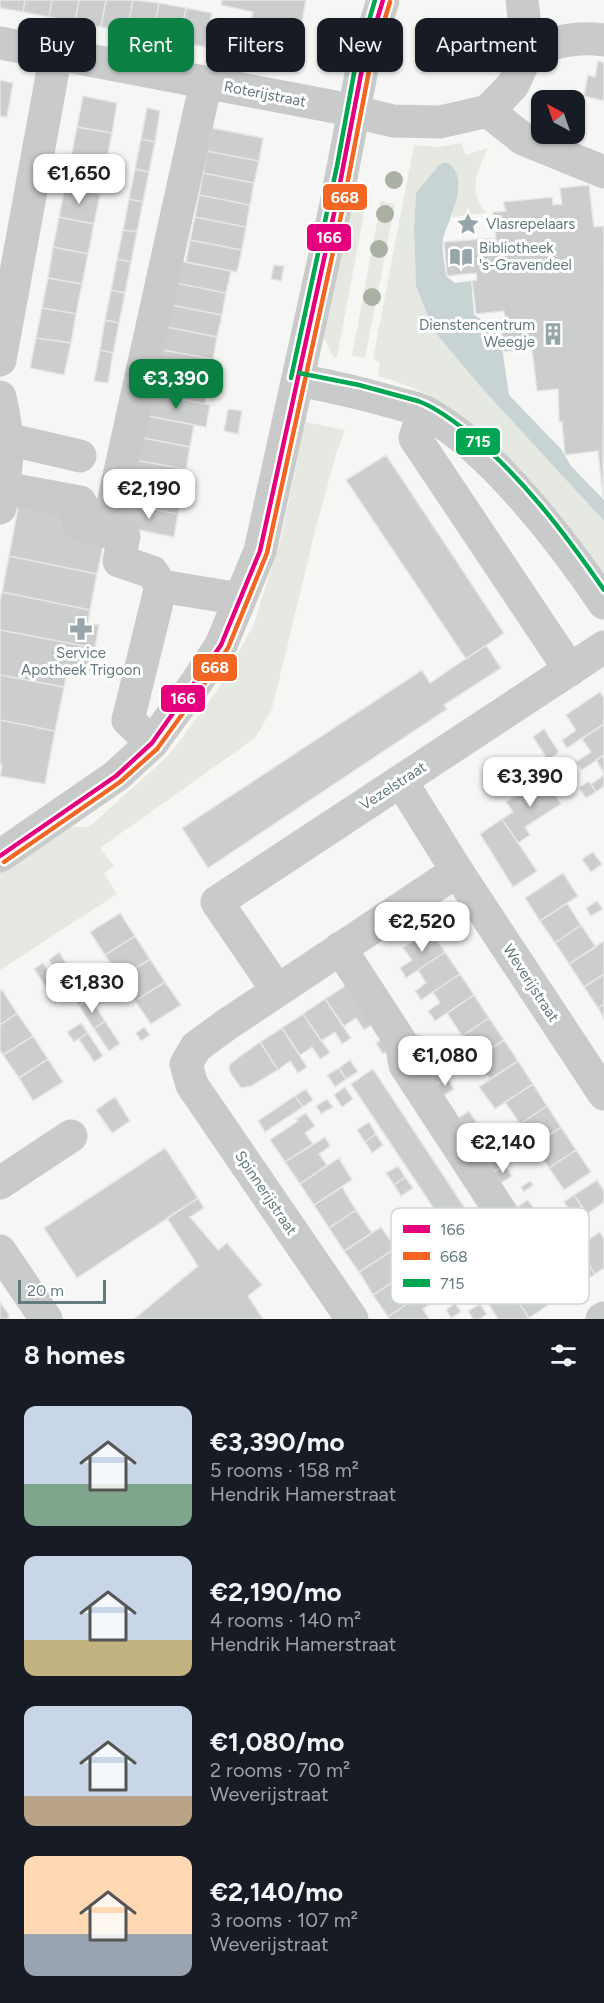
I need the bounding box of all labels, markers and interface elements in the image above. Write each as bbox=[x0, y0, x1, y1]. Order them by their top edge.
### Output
chip: Buy bbox=[18, 18, 96, 72]
chip: Rent bbox=[108, 18, 194, 72]
chip: Filters bbox=[206, 18, 305, 72]
chip: New bbox=[317, 18, 403, 72]
chip: Apartment bbox=[415, 18, 558, 72]
street label: Roterijstraat bbox=[222, 77, 308, 111]
north arrow bbox=[531, 90, 585, 144]
map controls bbox=[531, 90, 585, 144]
pin: €1,650 bbox=[30, 154, 128, 205]
text: €1,650 bbox=[47, 161, 111, 185]
line badge: 668 bbox=[322, 183, 368, 211]
text: 668 bbox=[331, 188, 359, 207]
place icon: Vlasrepelaars bbox=[455, 211, 481, 237]
place label: Vlasrepelaars bbox=[486, 215, 575, 233]
line badge: 166 bbox=[306, 223, 352, 252]
text: 166 bbox=[316, 228, 342, 247]
place label: Bibliotheek 's-Gravendeel bbox=[479, 239, 572, 274]
library icon: Bibliotheek 's-Gravendeel bbox=[448, 244, 474, 270]
place label: Dienstencentrum Weegje bbox=[419, 316, 535, 351]
building icon: Dienstencentrum Weegje bbox=[540, 321, 566, 347]
pin: €3,390 bbox=[127, 359, 225, 410]
text: €3,390 bbox=[143, 366, 209, 390]
line badge: 715 bbox=[455, 427, 501, 456]
text: 715 bbox=[466, 432, 490, 451]
pin: €2,190 bbox=[100, 469, 198, 520]
text: €2,190 bbox=[117, 476, 181, 500]
pharmacy icon: Service Apotheek Trigoon bbox=[68, 616, 94, 642]
place label: Service Apotheek Trigoon bbox=[21, 644, 141, 679]
line badge: 668 bbox=[192, 653, 238, 682]
text: 668 bbox=[201, 658, 229, 677]
line badge: 166 bbox=[160, 684, 206, 713]
text: 166 bbox=[170, 689, 196, 708]
pin: €3,390 bbox=[481, 757, 579, 808]
street label: Vezelstraat bbox=[356, 758, 430, 814]
text: €3,390 bbox=[497, 764, 563, 788]
pin: €2,520 bbox=[373, 902, 471, 953]
text: €2,520 bbox=[389, 909, 455, 933]
street label: Weverijstraat bbox=[499, 941, 563, 1025]
pin: €1,830 bbox=[43, 963, 141, 1014]
text: €1,830 bbox=[60, 970, 124, 994]
pin: €1,080 bbox=[396, 1036, 494, 1087]
text: €1,080 bbox=[412, 1043, 478, 1067]
pin: €2,140 bbox=[454, 1123, 552, 1174]
text: €2,140 bbox=[471, 1130, 535, 1154]
street label: Spinnerijstraat bbox=[231, 1147, 301, 1239]
legend bbox=[391, 1208, 589, 1304]
text: 166 bbox=[440, 1220, 465, 1239]
text: 668 bbox=[440, 1247, 468, 1266]
text: 715 bbox=[440, 1274, 464, 1293]
scale bar bbox=[18, 1277, 106, 1304]
text: 20 m bbox=[27, 1281, 64, 1300]
text: 8 homes bbox=[24, 1339, 125, 1371]
icon: filters bbox=[547, 1339, 580, 1372]
text: €3,390/mo bbox=[210, 1426, 345, 1458]
icon: home bbox=[72, 1430, 144, 1502]
text: 5 rooms · 158 m² bbox=[210, 1458, 359, 1482]
text: Hendrik Hamerstraat bbox=[210, 1482, 396, 1506]
text: €2,190/mo bbox=[210, 1576, 342, 1608]
icon: home bbox=[72, 1580, 144, 1652]
text: 4 rooms · 140 m² bbox=[210, 1608, 361, 1632]
text: Hendrik Hamerstraat bbox=[210, 1632, 396, 1656]
text: €1,080/mo bbox=[210, 1726, 344, 1758]
icon: home bbox=[72, 1730, 144, 1802]
text: 2 rooms · 70 m² bbox=[210, 1758, 350, 1782]
text: Weverijstraat bbox=[210, 1782, 329, 1806]
text: €2,140/mo bbox=[210, 1876, 343, 1908]
icon: home bbox=[72, 1880, 144, 1952]
text: 3 rooms · 107 m² bbox=[210, 1908, 358, 1932]
text: Weverijstraat bbox=[210, 1932, 329, 1956]

